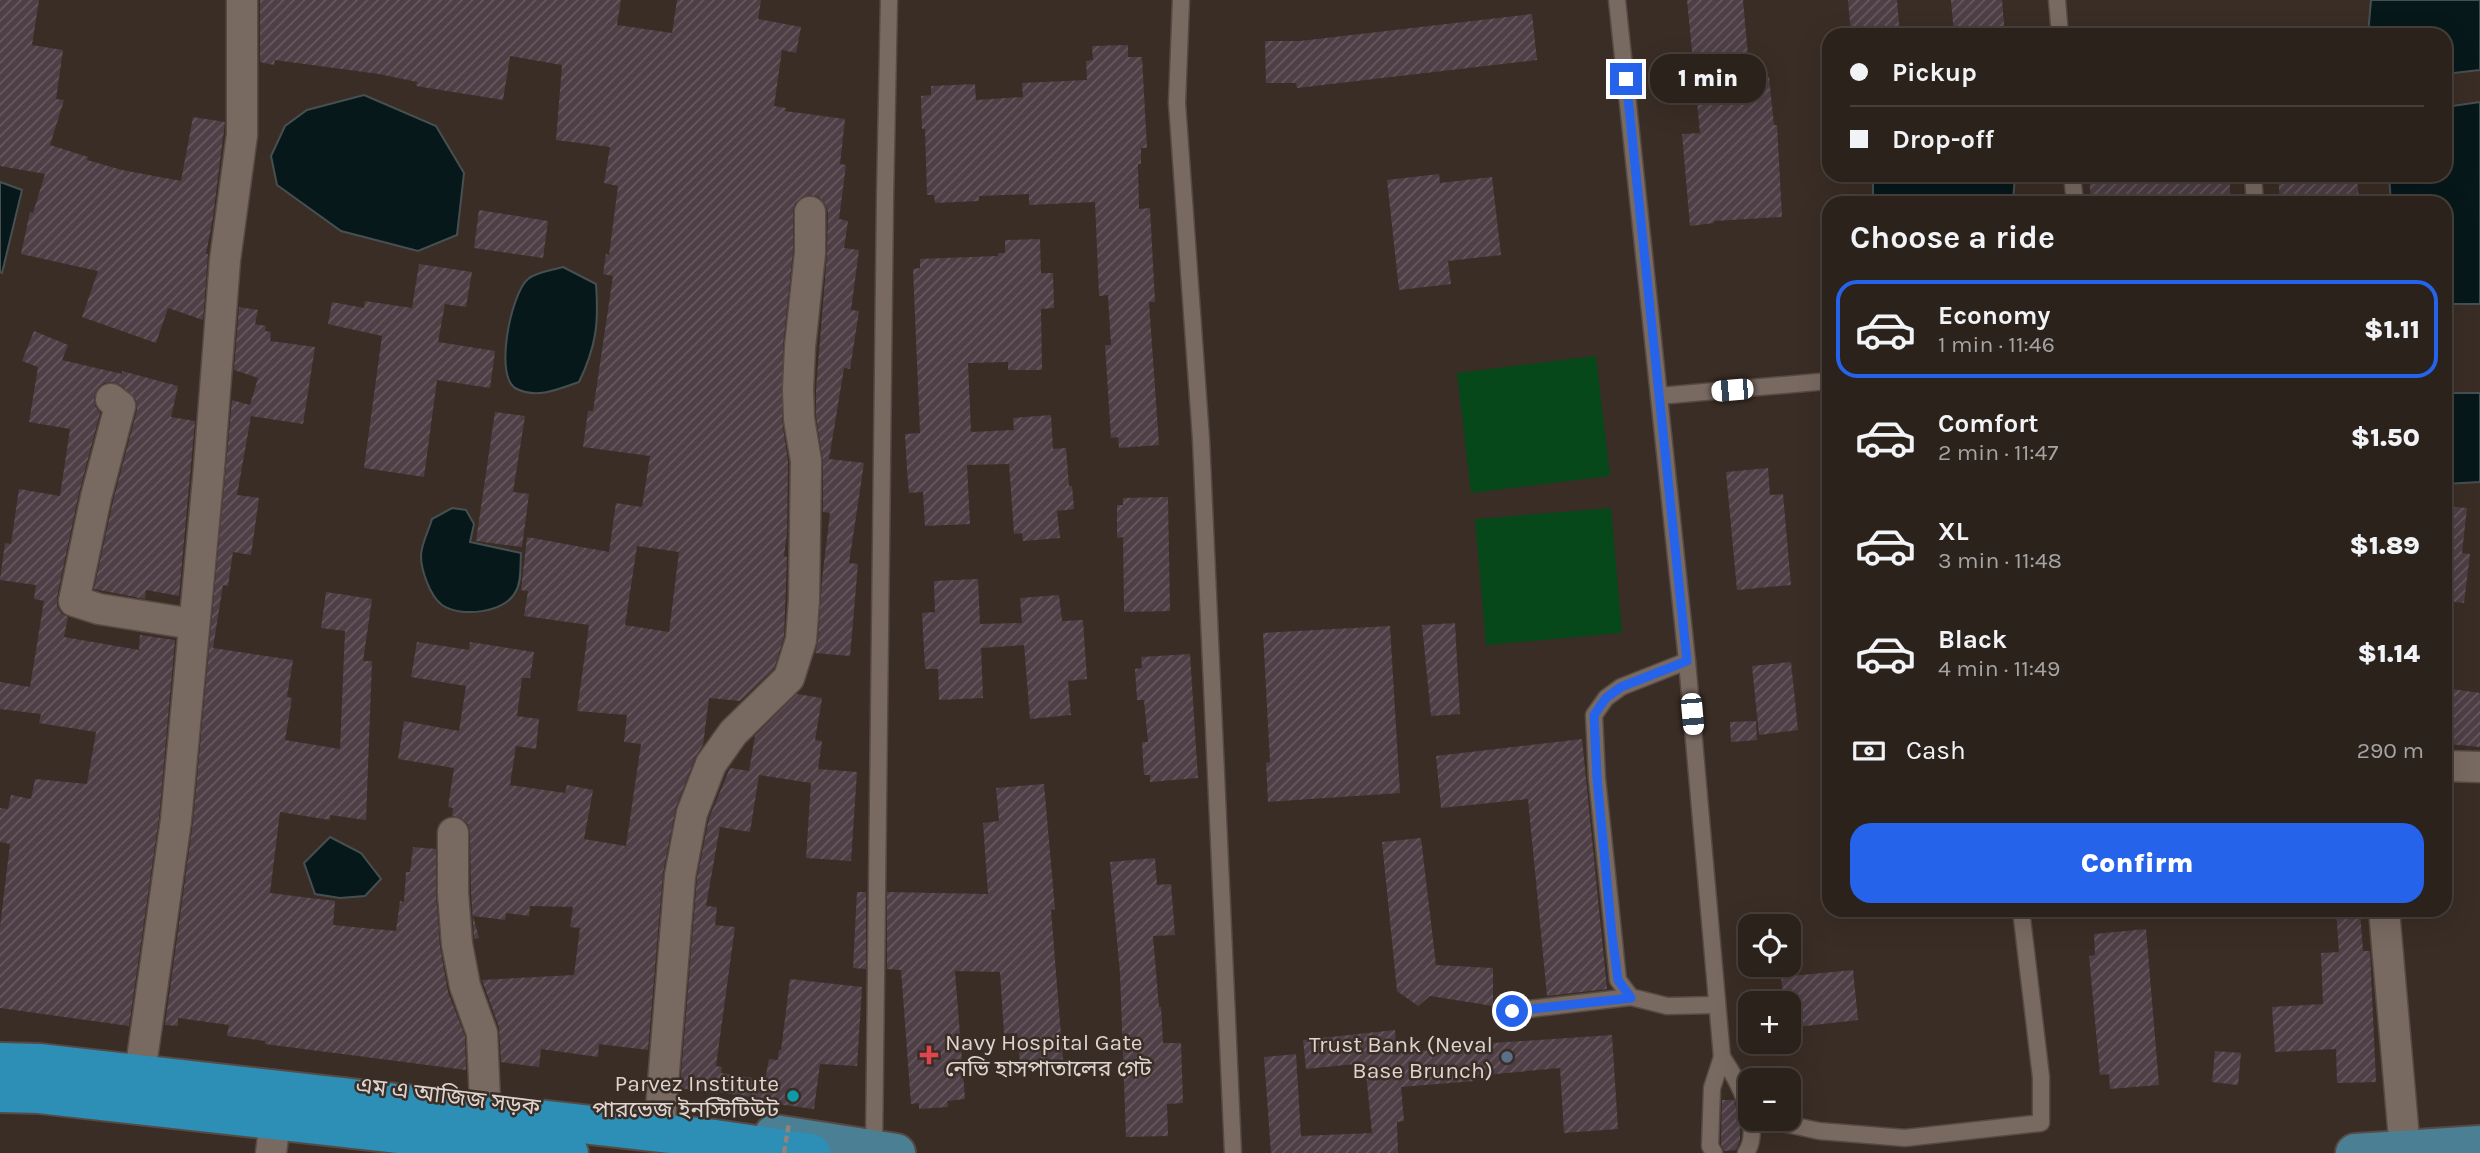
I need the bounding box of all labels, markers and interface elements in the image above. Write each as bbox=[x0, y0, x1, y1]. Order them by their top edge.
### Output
callout: 1 min bbox=[1650, 55, 1766, 104]
text: Pickup bbox=[1892, 57, 1977, 88]
route end bbox=[1610, 63, 1642, 95]
text: 1 min bbox=[1678, 65, 1738, 92]
text: Drop-off bbox=[1892, 124, 1994, 155]
text: Choose a ride bbox=[1850, 219, 2055, 256]
icon: car bbox=[1854, 298, 1917, 361]
text: Economy bbox=[1938, 300, 2050, 331]
text: $1.11 bbox=[2364, 314, 2420, 345]
text: 1 min · 11:46 bbox=[1938, 331, 2055, 358]
car bbox=[1711, 378, 1754, 402]
icon: car bbox=[1854, 406, 1917, 469]
text: Comfort bbox=[1938, 408, 2039, 439]
text: $1.50 bbox=[2351, 422, 2420, 453]
text: 2 min · 11:47 bbox=[1938, 439, 2058, 466]
icon: car bbox=[1854, 514, 1917, 577]
text: XL bbox=[1938, 516, 1969, 547]
text: $1.89 bbox=[2350, 530, 2420, 561]
text: 3 min · 11:48 bbox=[1938, 547, 2062, 574]
icon: car bbox=[1854, 622, 1917, 685]
text: Black bbox=[1938, 624, 2007, 655]
text: $1.14 bbox=[2357, 638, 2420, 669]
text: 4 min · 11:49 bbox=[1938, 655, 2060, 682]
car bbox=[1680, 692, 1705, 736]
icon: cash bbox=[1850, 732, 1888, 770]
text: Cash bbox=[1906, 735, 1966, 766]
text: 290 m bbox=[2357, 737, 2424, 764]
button: Confirm bbox=[1850, 823, 2424, 903]
map controls bbox=[1738, 914, 1801, 1131]
button: locate bbox=[1738, 914, 1801, 977]
button: + bbox=[1738, 991, 1801, 1054]
route start bbox=[1496, 995, 1528, 1027]
place label: Navy Hospital Gate নেভি হাসপাতালের গেট bbox=[945, 1029, 1152, 1082]
place label: Trust Bank (Neval Base Brunch) bbox=[1309, 1031, 1493, 1084]
marker: Navy Hospital Gate নেভি হাসপাতালের গেট bbox=[919, 1045, 939, 1065]
marker: Trust Bank (Neval Base Brunch) bbox=[1499, 1049, 1515, 1065]
button: − bbox=[1738, 1068, 1801, 1131]
place label: Parvez Institute পারভেজ ইনস্টিটিউট bbox=[592, 1070, 779, 1123]
street label: এম এ আজিজ সড়ক bbox=[354, 1071, 542, 1121]
marker: Parvez Institute পারভেজ ইনস্টিটিউট bbox=[785, 1088, 801, 1104]

